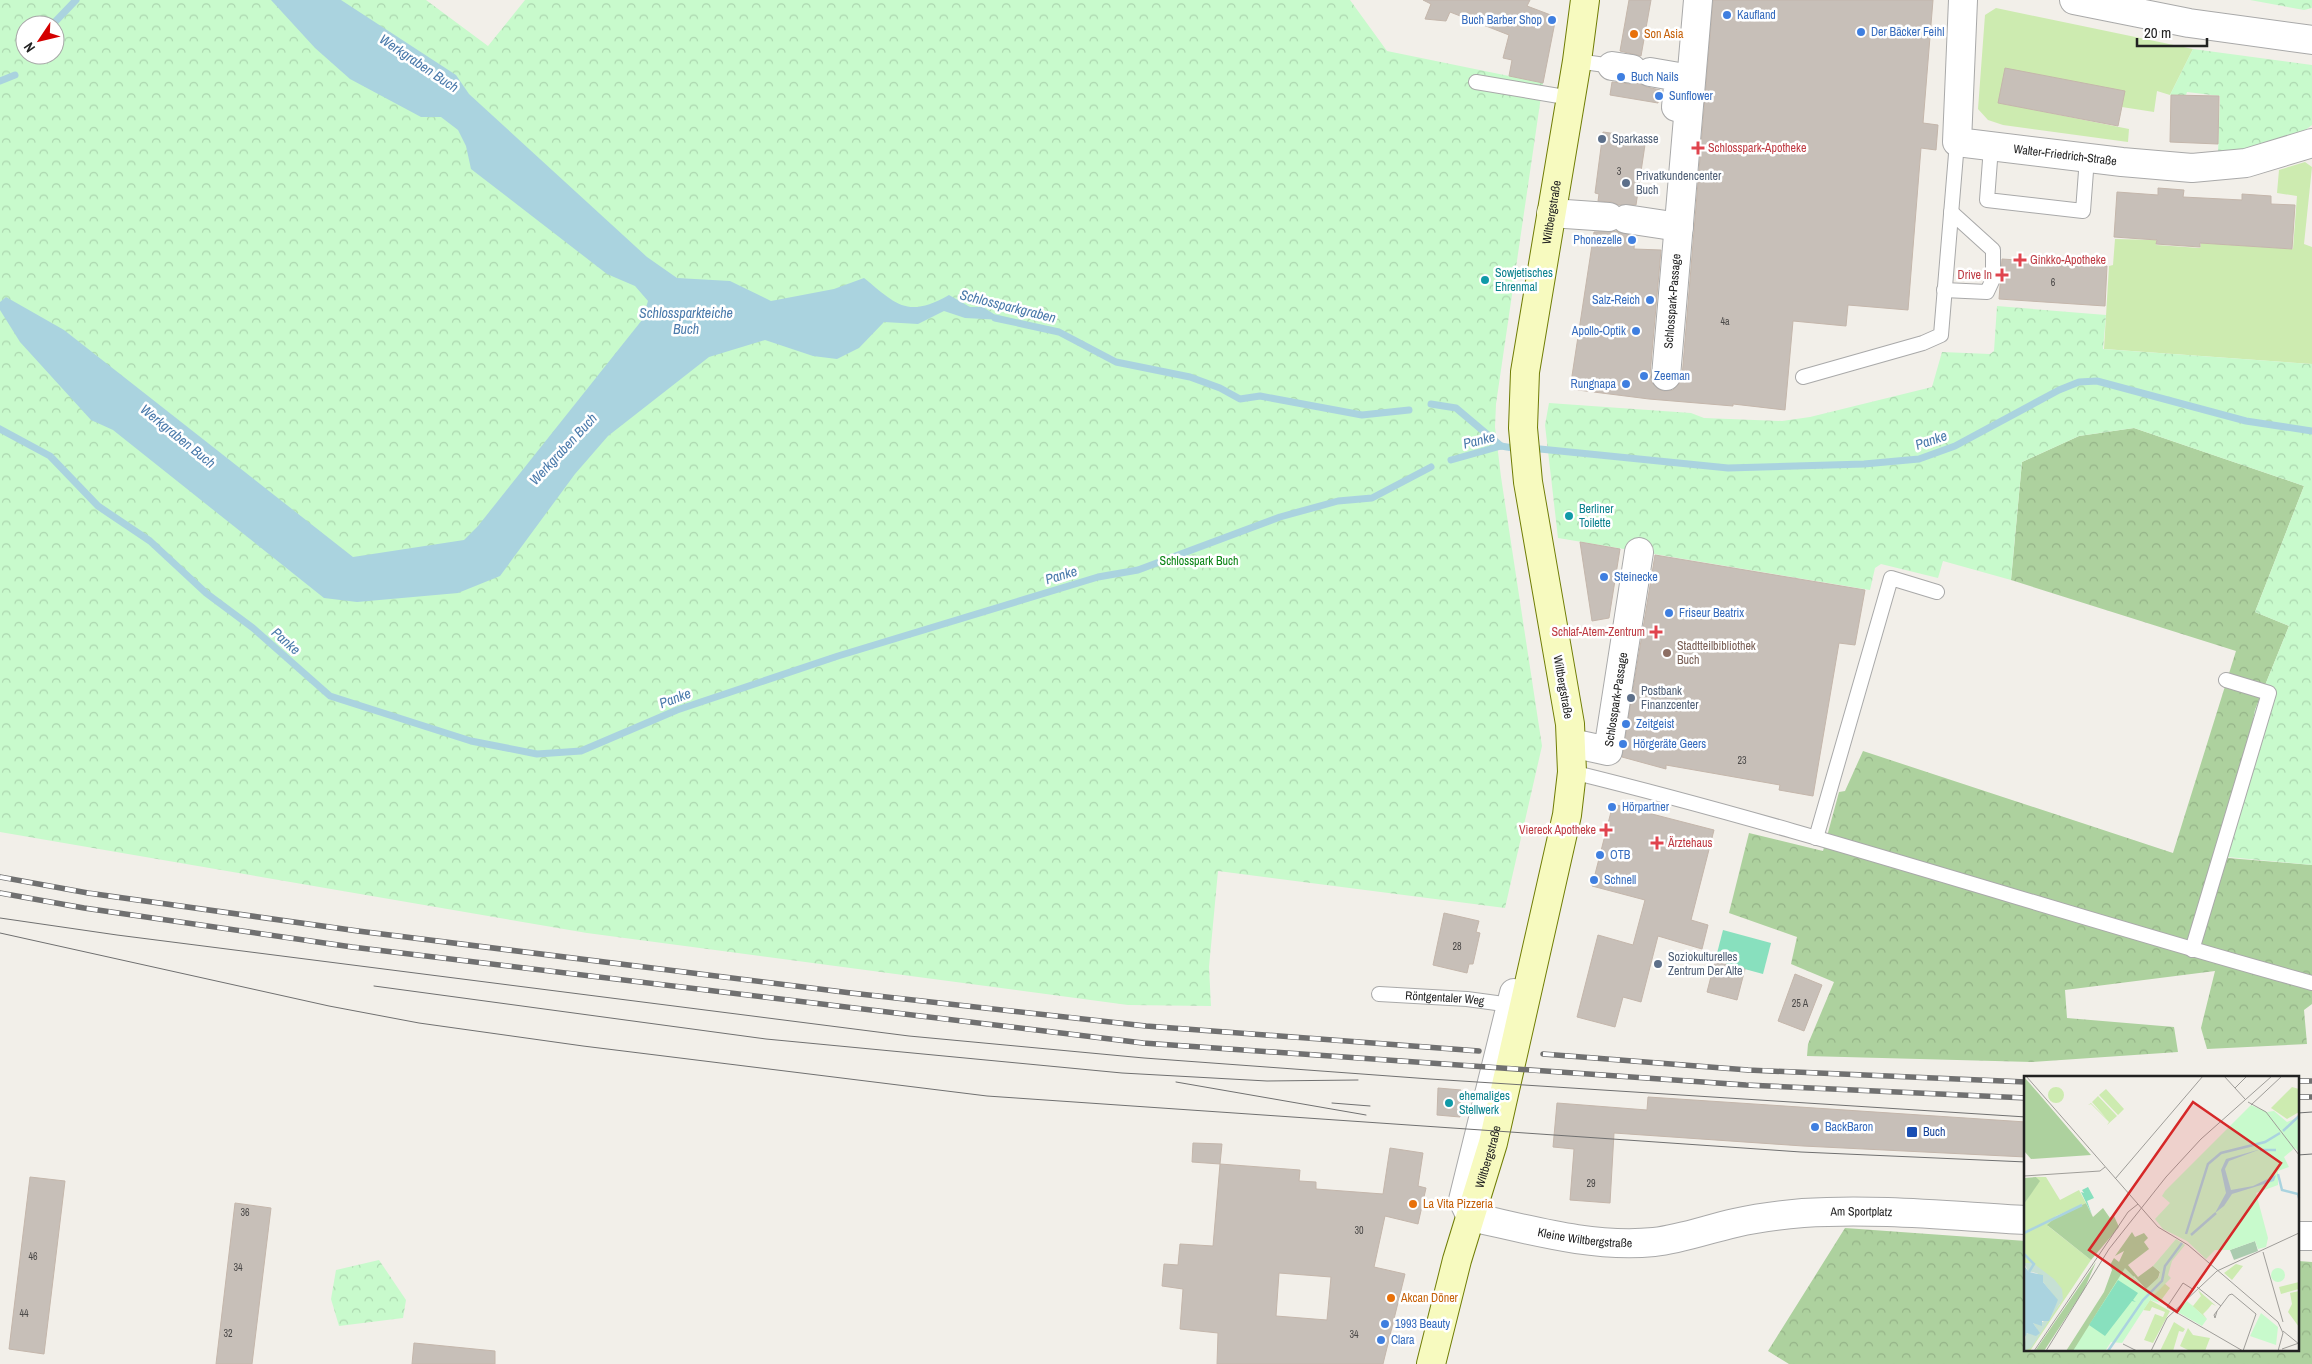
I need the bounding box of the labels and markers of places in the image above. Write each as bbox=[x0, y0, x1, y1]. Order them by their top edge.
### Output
place label: Kaufland bbox=[1737, 7, 1776, 23]
marker: Kaufland bbox=[1721, 9, 1733, 21]
place label: Buch Barber Shop bbox=[1462, 12, 1542, 28]
marker: Buch Barber Shop bbox=[1546, 14, 1558, 26]
place label: Der Bäcker Feihl bbox=[1871, 24, 1944, 40]
place label: Son Asia bbox=[1644, 26, 1684, 42]
marker: Der Bäcker Feihl bbox=[1855, 26, 1867, 38]
marker: Son Asia bbox=[1628, 28, 1640, 40]
place label: Buch Nails bbox=[1631, 69, 1679, 85]
marker: Buch Nails bbox=[1615, 71, 1627, 83]
place label: Sunflower bbox=[1669, 88, 1713, 104]
marker: Sunflower bbox=[1653, 90, 1665, 102]
place label: Sparkasse bbox=[1612, 131, 1659, 147]
marker: Sparkasse bbox=[1596, 133, 1608, 145]
place label: Schlosspark-Apotheke bbox=[1708, 140, 1806, 156]
marker: Schlosspark-Apotheke bbox=[1692, 142, 1704, 154]
place label: Privatkundencenter Buch bbox=[1636, 168, 1722, 198]
marker: Privatkundencenter Buch bbox=[1620, 177, 1632, 189]
place label: Phonezelle bbox=[1573, 232, 1622, 248]
marker: Phonezelle bbox=[1626, 234, 1638, 246]
place label: Ginkko-Apotheke bbox=[2030, 252, 2106, 268]
marker: Ginkko-Apotheke bbox=[2014, 254, 2026, 266]
place label: Sowjetisches Ehrenmal bbox=[1495, 265, 1553, 295]
place label: Drive In bbox=[1958, 267, 1992, 283]
marker: Drive In bbox=[1996, 269, 2008, 281]
marker: Sowjetisches Ehrenmal bbox=[1479, 274, 1491, 286]
place label: Salz-Reich bbox=[1592, 292, 1640, 308]
marker: Salz-Reich bbox=[1644, 294, 1656, 306]
place label: Apollo-Optik bbox=[1571, 323, 1626, 339]
marker: Apollo-Optik bbox=[1630, 325, 1642, 337]
place label: Zeeman bbox=[1654, 368, 1690, 384]
marker: Zeeman bbox=[1638, 370, 1650, 382]
place label: Rungnapa bbox=[1571, 376, 1617, 392]
marker: Rungnapa bbox=[1620, 378, 1632, 390]
place label: Berliner Toilette bbox=[1579, 501, 1614, 531]
marker: Berliner Toilette bbox=[1563, 510, 1575, 522]
place label: Steinecke bbox=[1614, 569, 1658, 585]
marker: Steinecke bbox=[1598, 571, 1610, 583]
place label: Friseur Beatrix bbox=[1679, 605, 1744, 621]
marker: Friseur Beatrix bbox=[1663, 607, 1675, 619]
place label: Schlaf-Atem-Zentrum bbox=[1551, 624, 1645, 640]
marker: Schlaf-Atem-Zentrum bbox=[1649, 625, 1663, 639]
place label: Stadtteilbibliothek Buch bbox=[1677, 638, 1756, 668]
marker: Stadtteilbibliothek Buch bbox=[1661, 647, 1673, 659]
place label: Postbank Finanzcenter bbox=[1641, 683, 1699, 713]
marker: Postbank Finanzcenter bbox=[1625, 692, 1637, 704]
place label: Zeitgeist bbox=[1636, 716, 1675, 732]
marker: Zeitgeist bbox=[1620, 718, 1632, 730]
place label: Hörgeräte Geers bbox=[1633, 736, 1706, 752]
marker: Hörgeräte Geers bbox=[1617, 738, 1629, 750]
place label: Hörpartner bbox=[1622, 799, 1670, 815]
marker: Hörpartner bbox=[1606, 801, 1618, 813]
place label: Viereck Apotheke bbox=[1519, 822, 1596, 838]
marker: Viereck Apotheke bbox=[1600, 824, 1612, 836]
place label: Ärztehaus bbox=[1667, 835, 1712, 851]
marker: Ärztehaus bbox=[1650, 836, 1664, 850]
place label: OTB bbox=[1610, 847, 1631, 863]
marker: OTB bbox=[1594, 849, 1606, 861]
place label: Schnell bbox=[1604, 872, 1636, 888]
marker: Schnell bbox=[1588, 874, 1600, 886]
place label: Soziokulturelles Zentrum Der Alte bbox=[1668, 949, 1742, 979]
marker: Soziokulturelles Zentrum Der Alte bbox=[1652, 958, 1664, 970]
place label: ehemaliges Stellwerk bbox=[1459, 1088, 1510, 1118]
marker: ehemaliges Stellwerk bbox=[1443, 1097, 1455, 1109]
place label: BackBaron bbox=[1825, 1119, 1873, 1135]
marker: BackBaron bbox=[1809, 1121, 1821, 1133]
place label: Buch bbox=[1923, 1124, 1945, 1140]
marker: Buch bbox=[1905, 1125, 1919, 1139]
place label: La Vita Pizzeria bbox=[1423, 1196, 1493, 1212]
marker: La Vita Pizzeria bbox=[1407, 1198, 1419, 1210]
place label: Akcan Döner bbox=[1400, 1290, 1459, 1306]
marker: Akcan Döner bbox=[1385, 1292, 1397, 1304]
place label: 1993 Beauty bbox=[1395, 1316, 1450, 1332]
marker: 1993 Beauty bbox=[1379, 1318, 1391, 1330]
place label: Clara bbox=[1391, 1332, 1415, 1348]
marker: Clara bbox=[1375, 1334, 1387, 1346]

